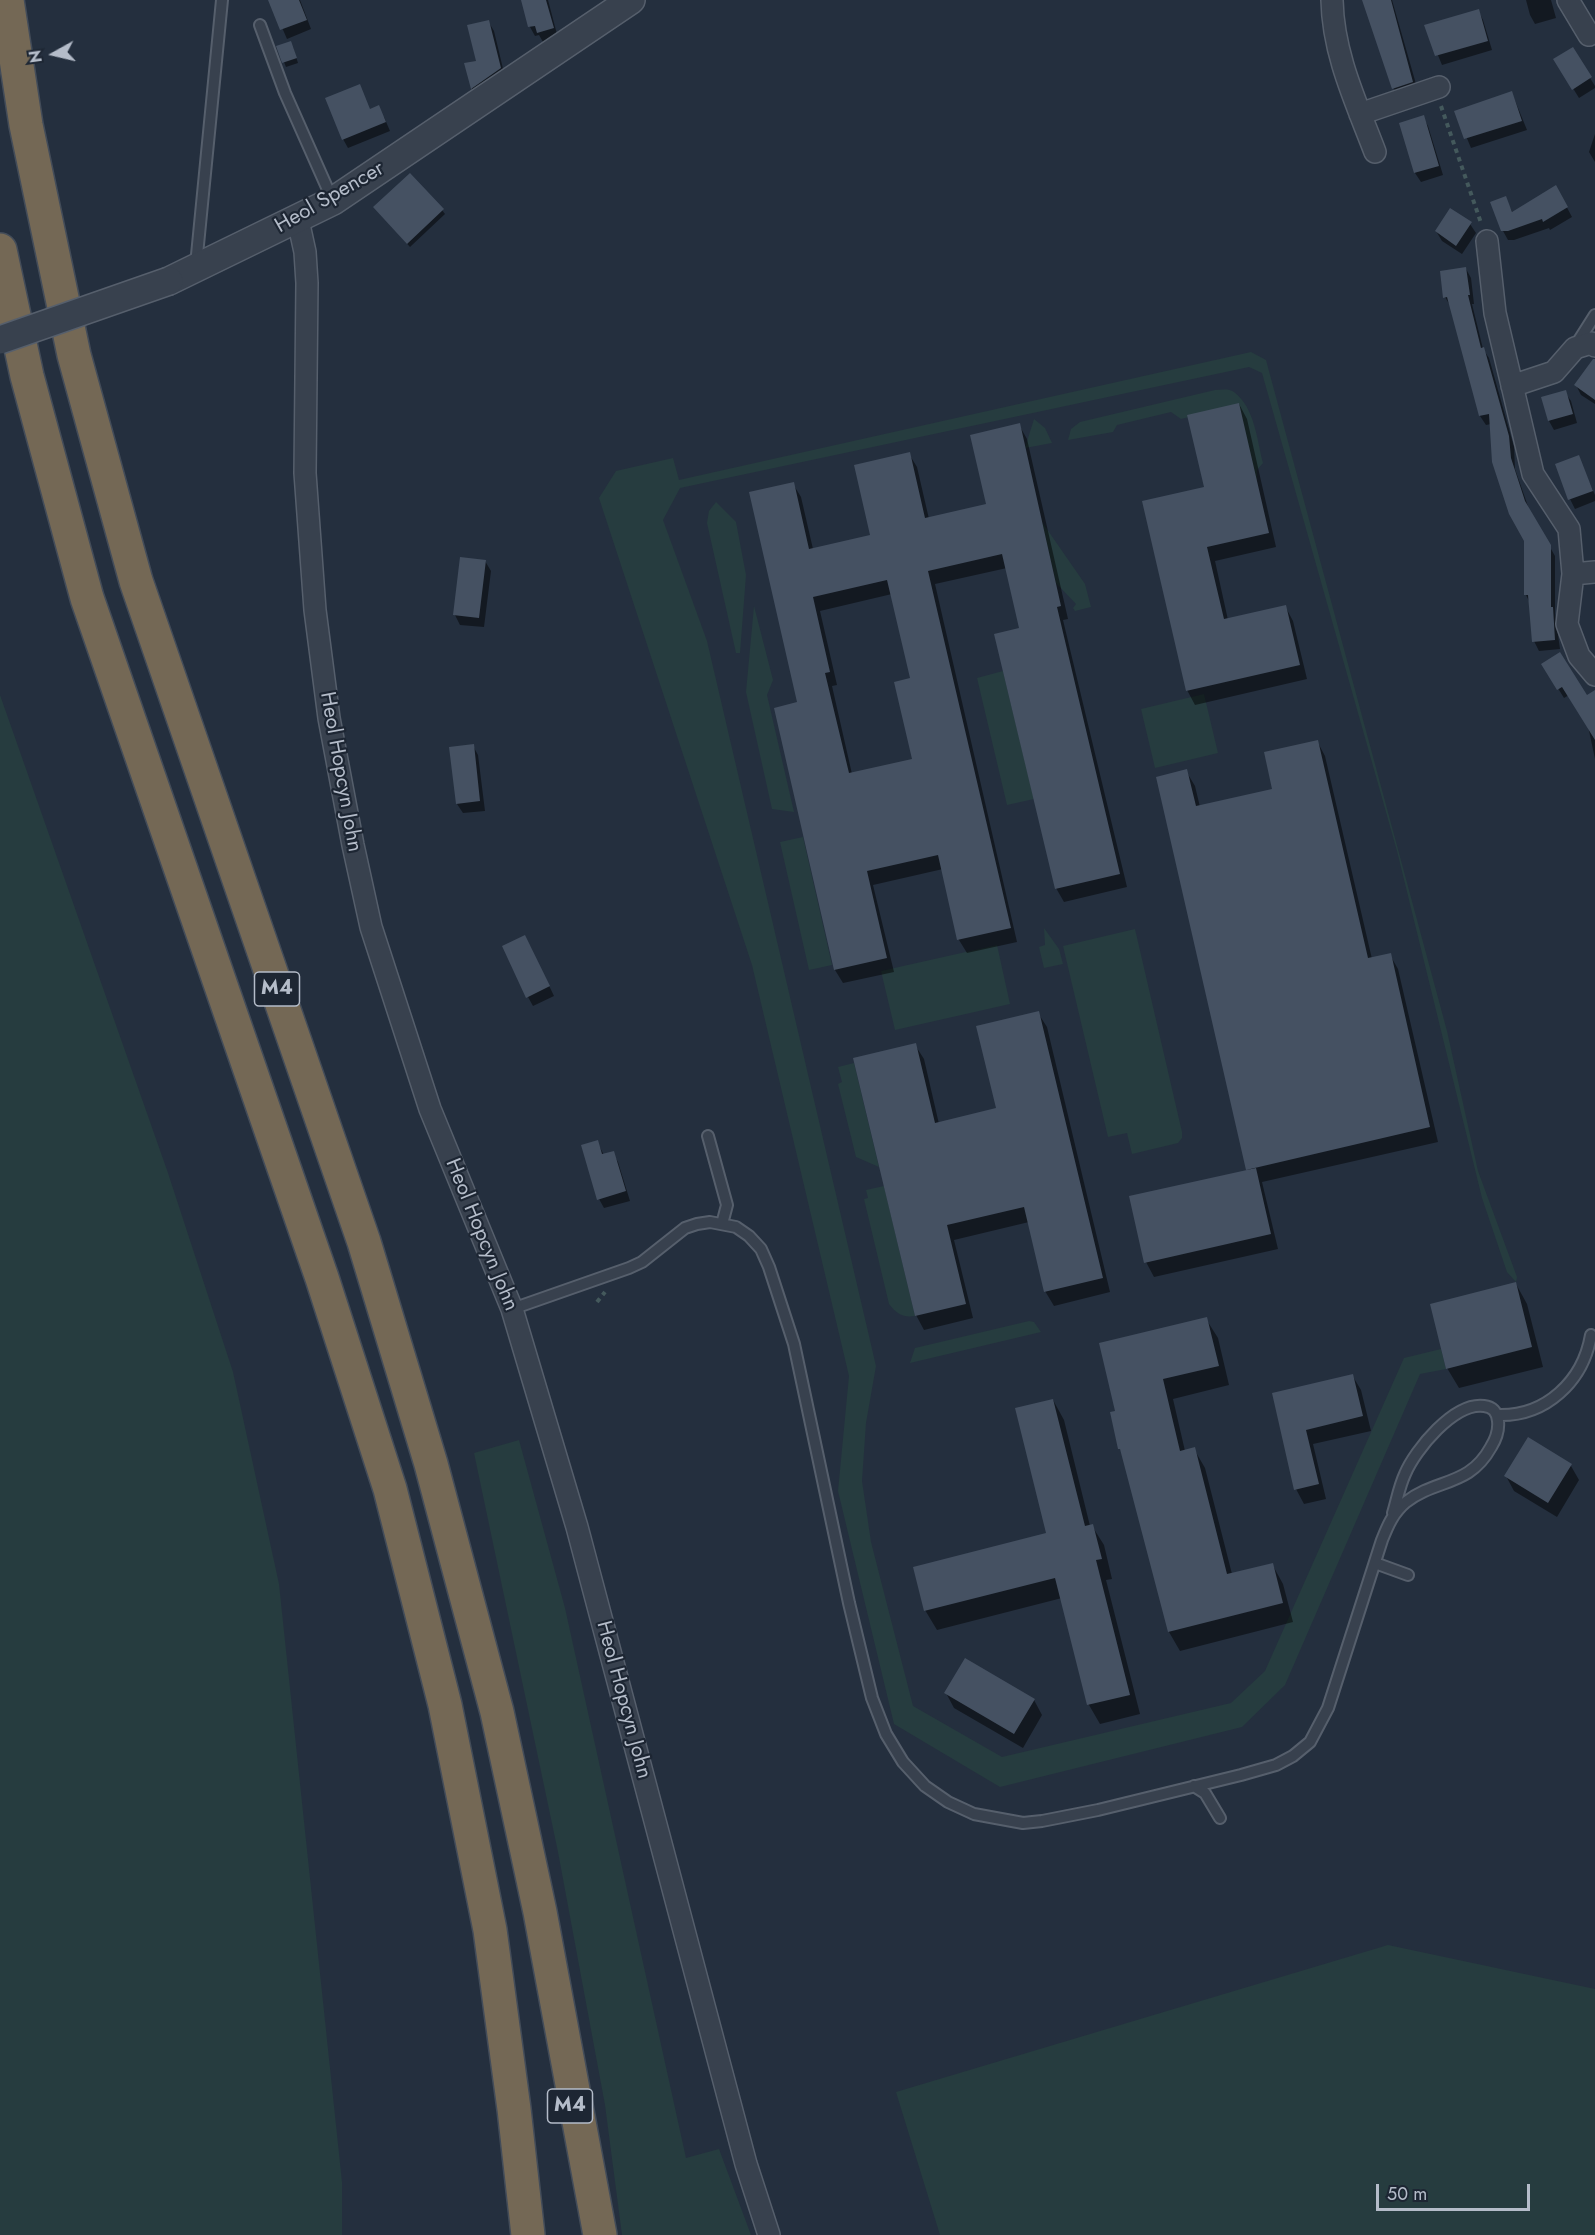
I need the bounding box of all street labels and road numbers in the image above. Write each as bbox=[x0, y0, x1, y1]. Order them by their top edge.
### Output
street label: Heol Spencer bbox=[271, 157, 389, 239]
street label: Heol Hopcyn John bbox=[314, 690, 366, 854]
road number: M4 bbox=[254, 972, 300, 1006]
street label: Heol Hopcyn John bbox=[439, 1155, 523, 1315]
street label: Heol Hopcyn John bbox=[590, 1618, 656, 1782]
road number: M4 bbox=[548, 2089, 592, 2123]

